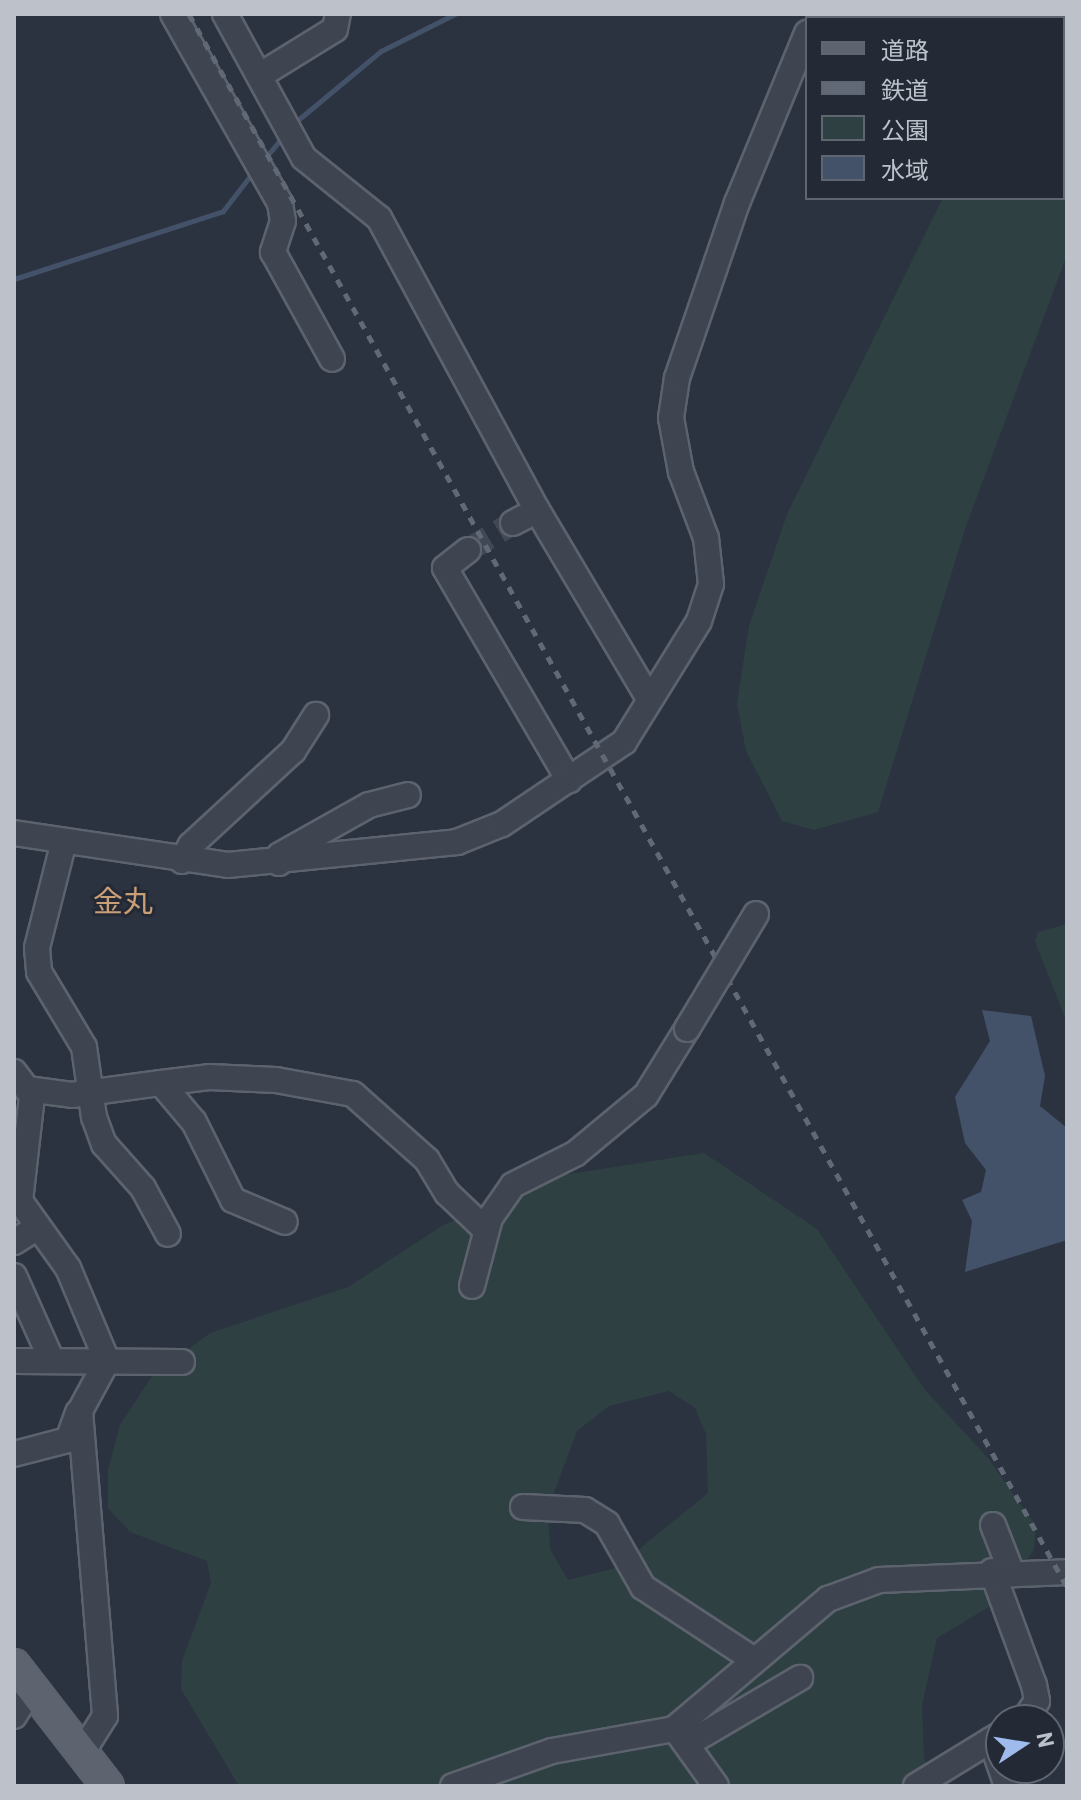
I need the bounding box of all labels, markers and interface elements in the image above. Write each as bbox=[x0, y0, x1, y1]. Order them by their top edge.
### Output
legend bbox=[805, 16, 1065, 200]
text: 道路 bbox=[881, 35, 929, 64]
text: 鉄道 bbox=[881, 75, 929, 104]
text: 公園 bbox=[881, 115, 929, 144]
text: 水域 bbox=[881, 155, 929, 184]
district label: 金丸 bbox=[93, 882, 153, 918]
north arrow bbox=[985, 1704, 1065, 1784]
text: N bbox=[1032, 1730, 1061, 1749]

